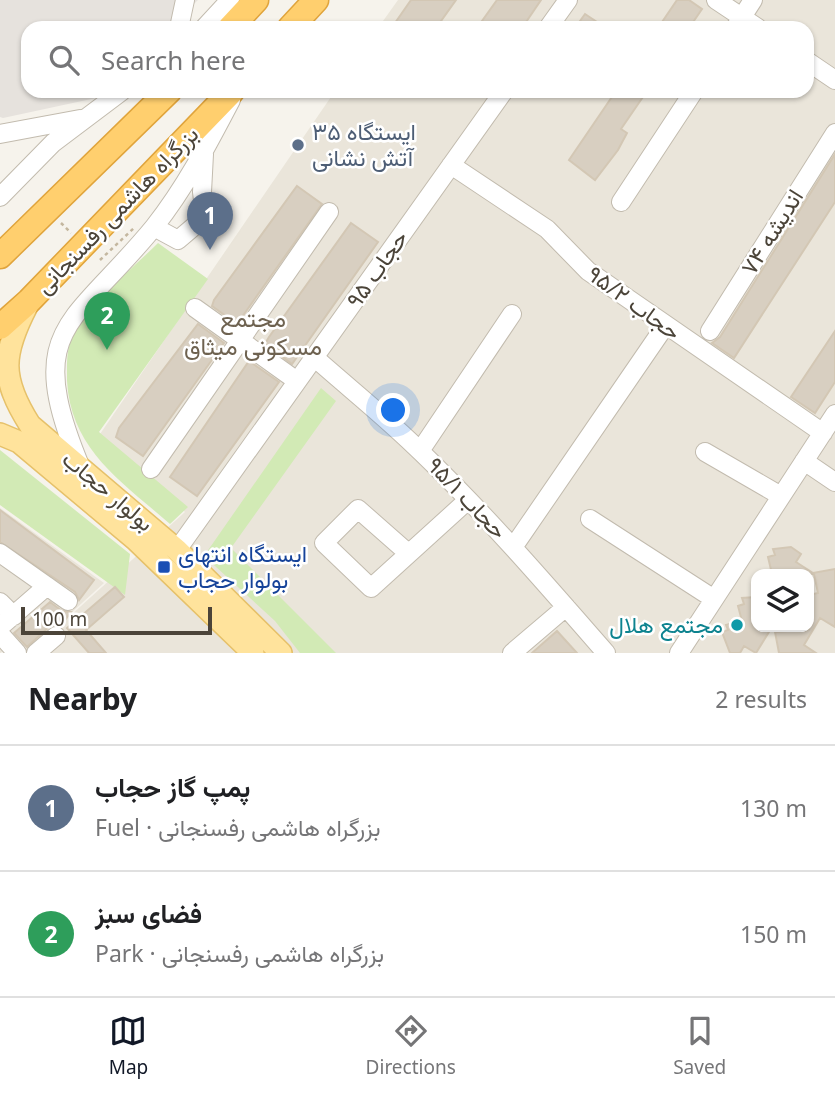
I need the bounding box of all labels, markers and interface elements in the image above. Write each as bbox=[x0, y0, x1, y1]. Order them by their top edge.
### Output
search box bbox=[21, 21, 814, 98]
icon: search bbox=[45, 41, 83, 79]
text: Search here bbox=[101, 42, 246, 78]
place label: ایستگاه ۳۵ آتش نشانی bbox=[312, 115, 416, 173]
street label: بزرگراه هاشمی رفسنجانی bbox=[28, 118, 205, 300]
marker: ایستگاه ۳۵ آتش نشانی bbox=[290, 137, 306, 153]
street label: اندیشه ۷۴ bbox=[732, 183, 810, 280]
pin: 1 bbox=[187, 192, 233, 250]
street label: حجاب ۹۵ bbox=[338, 223, 414, 314]
street label: حجاب ۹۵/۲ bbox=[581, 257, 688, 347]
pin: 2 bbox=[84, 292, 130, 350]
district label: مجتمع مسکونی میثاق bbox=[184, 301, 322, 362]
your location bbox=[376, 393, 410, 427]
street label: بولوار حجاب bbox=[56, 443, 161, 538]
street label: حجاب ۹۵/۱ bbox=[420, 449, 515, 545]
place label: ایستگاه انتهای بولوار حجاب bbox=[178, 537, 307, 595]
marker: ایستگاه انتهای بولوار حجاب bbox=[156, 559, 172, 575]
map controls bbox=[751, 569, 814, 632]
button: layers bbox=[751, 569, 814, 632]
scale bar bbox=[21, 604, 212, 636]
text: 100 m bbox=[32, 606, 87, 632]
place label: مجتمع هلال bbox=[609, 608, 723, 641]
marker: مجتمع هلال bbox=[729, 617, 745, 633]
text: Nearby bbox=[28, 678, 137, 719]
text: 2 results bbox=[715, 683, 807, 715]
text: پمپ گاز حجاب bbox=[95, 769, 250, 805]
text: 1 bbox=[44, 792, 58, 824]
text: 130 m bbox=[740, 792, 807, 824]
text: Fuel · بزرگراه هاشمی رفسنجانی bbox=[95, 811, 381, 843]
text: فضای سبز bbox=[95, 895, 202, 931]
text: 2 bbox=[44, 918, 58, 950]
text: 150 m bbox=[740, 918, 807, 950]
text: Park · بزرگراه هاشمی رفسنجانی bbox=[95, 937, 384, 969]
tab: Map bbox=[109, 1012, 148, 1080]
tab: Directions bbox=[366, 1012, 456, 1080]
tab: Saved bbox=[673, 1012, 726, 1080]

